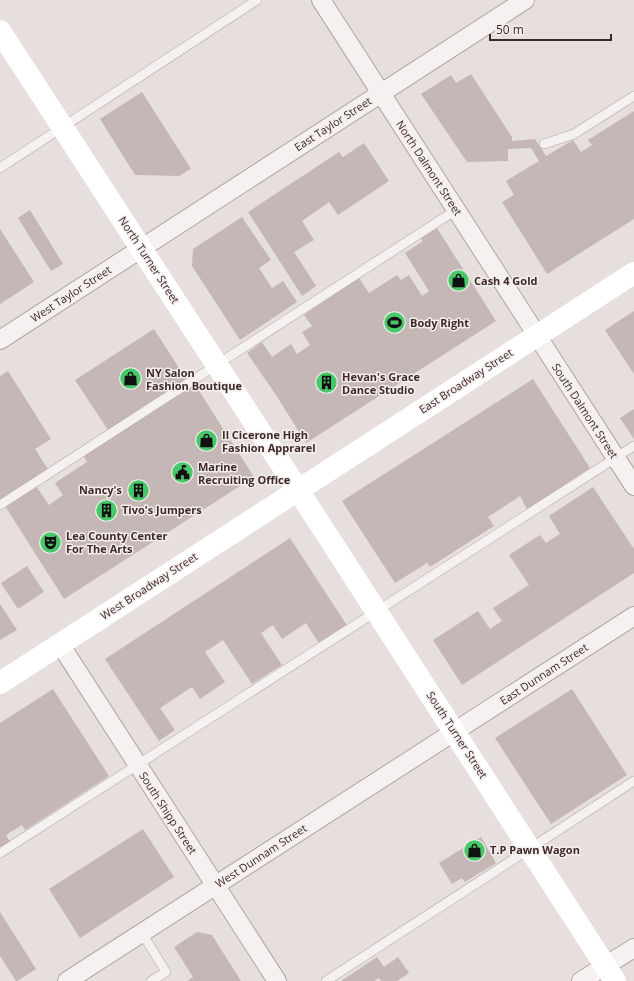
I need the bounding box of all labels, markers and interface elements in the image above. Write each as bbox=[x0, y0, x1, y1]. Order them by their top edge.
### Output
scale bar bbox=[490, 16, 611, 42]
text: 50 m bbox=[496, 21, 524, 38]
street label: East Taylor Street bbox=[291, 93, 374, 154]
street label: North Dalmont Street bbox=[393, 117, 466, 218]
street label: North Turner Street bbox=[116, 213, 183, 306]
street label: West Taylor Street bbox=[27, 262, 114, 325]
shop icon: Cash 4 Gold bbox=[446, 268, 472, 294]
place label: Cash 4 Gold bbox=[474, 273, 537, 288]
sports icon: Body Right bbox=[381, 310, 407, 336]
place label: Body Right bbox=[410, 315, 469, 330]
street label: East Broadway Street bbox=[416, 345, 516, 417]
street label: South Dalmont Street bbox=[549, 360, 622, 461]
place label: NY Salon Fashion Boutique bbox=[146, 365, 242, 393]
shop icon: NY Salon Fashion Boutique bbox=[118, 366, 144, 392]
place label: Hevan's Grace Dance Studio bbox=[342, 369, 421, 397]
building icon: Hevan's Grace Dance Studio bbox=[313, 370, 339, 396]
place label: Il Cicerone High Fashion Apprarel bbox=[222, 427, 316, 455]
shop icon: Il Cicerone High Fashion Apprarel bbox=[194, 428, 220, 454]
place label: Marine Recruiting Office bbox=[198, 459, 291, 487]
public building icon: Marine Recruiting Office bbox=[169, 460, 195, 486]
building icon: Nancy's bbox=[125, 477, 151, 503]
place label: Nancy's bbox=[79, 482, 123, 497]
building icon: Tivo's Jumpers bbox=[94, 497, 120, 523]
place label: Tivo's Jumpers bbox=[122, 502, 202, 517]
place label: Lea County Center For The Arts bbox=[66, 528, 167, 556]
theatre icon: Lea County Center For The Arts bbox=[38, 529, 64, 555]
street label: West Broadway Street bbox=[97, 548, 200, 623]
street label: East Dunnam Street bbox=[497, 639, 591, 708]
street label: South Turner Street bbox=[424, 688, 491, 781]
street label: South Shipp Street bbox=[136, 769, 201, 857]
street label: West Dunnam Street bbox=[212, 820, 310, 891]
shop icon: T.P Pawn Wagon bbox=[461, 837, 487, 863]
place label: T.P Pawn Wagon bbox=[490, 842, 580, 857]

